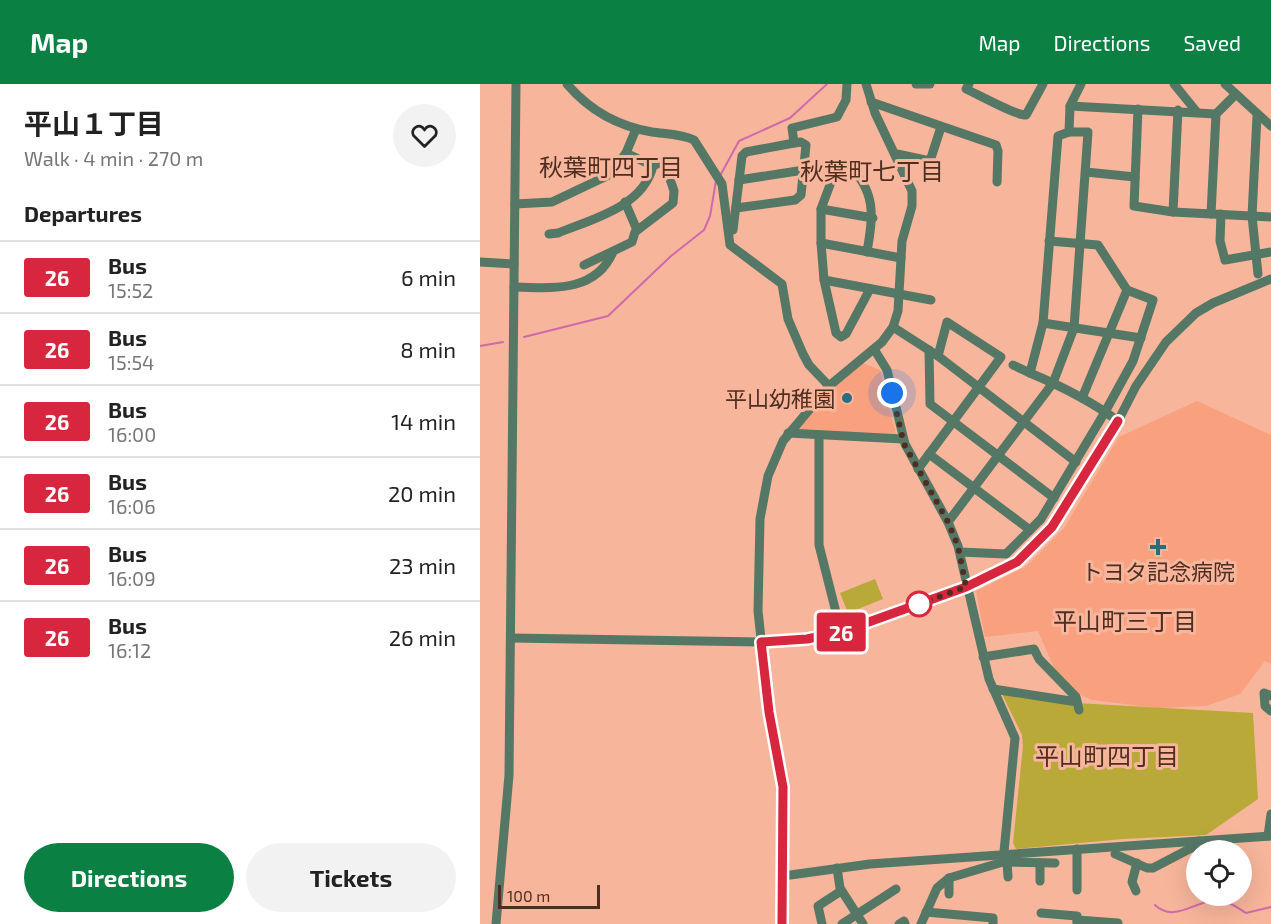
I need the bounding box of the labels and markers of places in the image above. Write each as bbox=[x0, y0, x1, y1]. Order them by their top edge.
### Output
place label: 平山幼稚園 bbox=[725, 385, 835, 411]
marker: 平山幼稚園 bbox=[840, 391, 854, 405]
marker: トヨタ記念病院 bbox=[1149, 538, 1167, 556]
place label: トヨタ記念病院 bbox=[1081, 558, 1235, 584]
unlabelled marker bbox=[906, 591, 932, 617]

